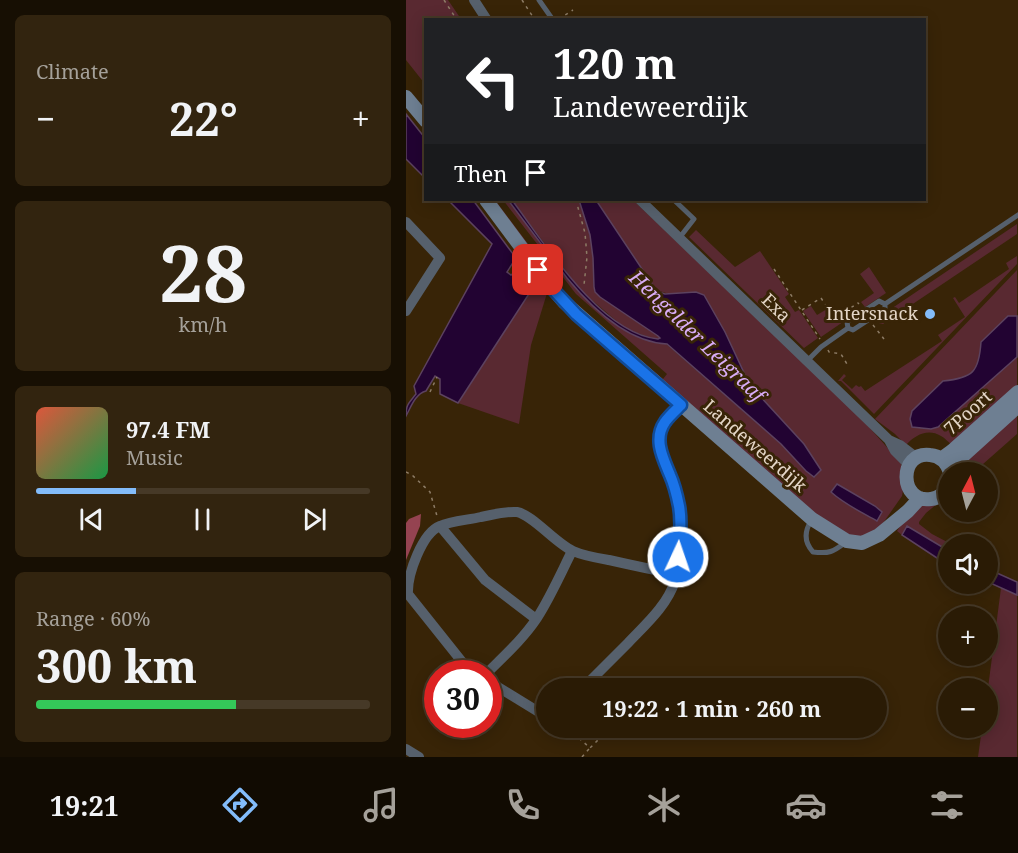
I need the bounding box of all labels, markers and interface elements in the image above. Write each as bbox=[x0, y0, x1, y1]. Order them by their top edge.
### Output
text: 120 m bbox=[553, 34, 677, 91]
icon: left bbox=[454, 42, 532, 120]
text: Climate bbox=[36, 58, 109, 85]
text: 22° bbox=[169, 88, 238, 149]
text: Landeweerdijk bbox=[553, 88, 747, 125]
text: − bbox=[36, 96, 55, 141]
text: + bbox=[352, 96, 370, 141]
icon: arrive bbox=[519, 156, 552, 189]
text: Then bbox=[454, 158, 507, 188]
text: 28 bbox=[159, 219, 247, 325]
pin bbox=[512, 244, 563, 295]
icon: arrive bbox=[521, 253, 554, 286]
water label: Hengelder Leigraaf bbox=[623, 263, 774, 410]
street label: Exa bbox=[757, 288, 796, 327]
place label: Intersnack bbox=[826, 301, 918, 325]
marker: Intersnack bbox=[923, 307, 937, 321]
text: km/h bbox=[178, 311, 228, 338]
street label: 7Poort bbox=[938, 384, 996, 440]
street label: Landeweerdijk bbox=[699, 394, 813, 497]
text: 97.4 FM bbox=[126, 414, 210, 444]
text: Music bbox=[126, 444, 183, 471]
north arrow bbox=[938, 462, 998, 522]
map controls bbox=[938, 462, 998, 738]
icon: previous bbox=[75, 503, 108, 536]
icon: pause bbox=[186, 503, 219, 536]
icon: next bbox=[298, 503, 331, 536]
position arrow bbox=[646, 525, 710, 589]
button: sound bbox=[938, 534, 998, 594]
text: Range · 60% bbox=[36, 605, 150, 632]
button: + bbox=[938, 606, 998, 666]
text: 300 km bbox=[36, 635, 197, 696]
speed limit sign: 30 bbox=[424, 660, 502, 738]
button: − bbox=[938, 678, 998, 738]
text: 19:22 · 1 min · 260 m bbox=[602, 693, 821, 723]
icon: directions bbox=[219, 784, 261, 826]
icon: music bbox=[360, 784, 402, 826]
icon: phone bbox=[502, 784, 544, 826]
icon: climate bbox=[643, 784, 685, 826]
icon: car bbox=[785, 784, 827, 826]
icon: filters bbox=[926, 784, 968, 826]
text: 19:21 bbox=[50, 787, 119, 824]

